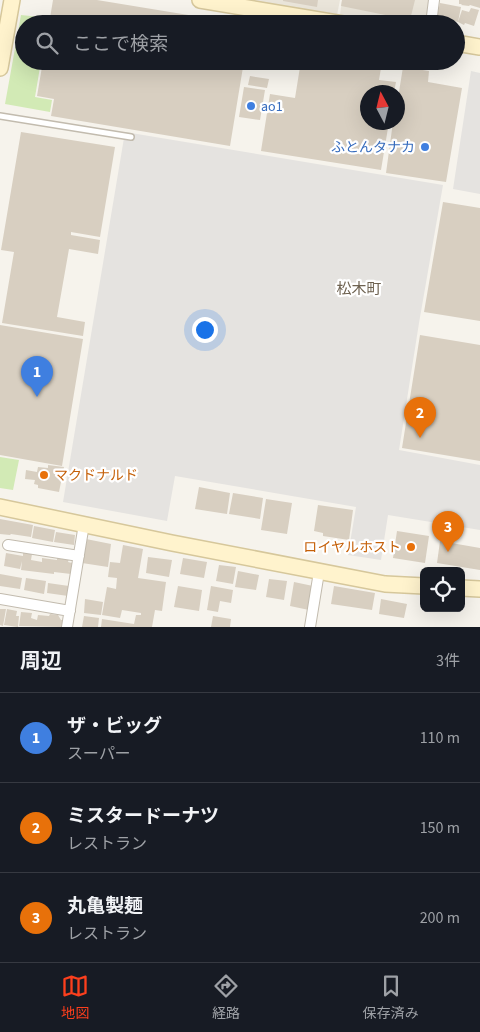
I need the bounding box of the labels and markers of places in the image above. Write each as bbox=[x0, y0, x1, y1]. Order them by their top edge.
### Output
place label: ao1 bbox=[261, 97, 283, 117]
marker: ao1 bbox=[245, 100, 257, 112]
place label: ふとんタナカ bbox=[331, 138, 415, 158]
marker: ふとんタナカ bbox=[419, 141, 431, 153]
pin: 1 bbox=[21, 356, 53, 397]
pin: 2 bbox=[404, 397, 436, 438]
place label: マクドナルド bbox=[54, 466, 138, 486]
marker: マクドナルド bbox=[38, 469, 50, 481]
pin: 3 bbox=[432, 511, 464, 552]
place label: ロイヤルホスト bbox=[303, 538, 401, 558]
marker: ロイヤルホスト bbox=[405, 541, 417, 553]

